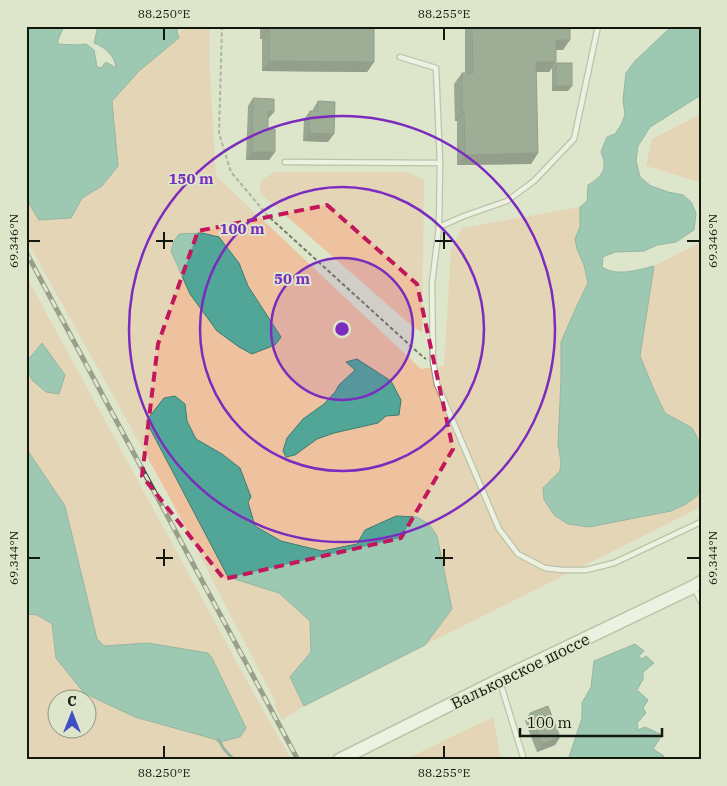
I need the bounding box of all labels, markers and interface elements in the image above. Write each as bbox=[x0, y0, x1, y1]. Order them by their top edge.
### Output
text: 88.250°E bbox=[138, 6, 190, 21]
text: 88.255°E bbox=[418, 6, 470, 21]
text: 150 m bbox=[168, 169, 214, 188]
text: 69.346°N bbox=[6, 214, 21, 268]
text: 69.346°N bbox=[705, 214, 720, 268]
text: 100 m bbox=[219, 219, 265, 238]
text: 50 m bbox=[274, 269, 310, 288]
centre of rings bbox=[333, 320, 351, 338]
text: 69.344°N bbox=[6, 531, 21, 585]
text: 69.344°N bbox=[705, 531, 720, 585]
street label: Вальковское шоссе bbox=[447, 629, 593, 713]
north arrow bbox=[48, 688, 98, 738]
text: С bbox=[67, 692, 77, 710]
scale bar bbox=[520, 706, 662, 738]
text: 100 m bbox=[527, 713, 572, 732]
text: 88.250°E bbox=[138, 765, 190, 780]
text: 88.255°E bbox=[418, 765, 470, 780]

